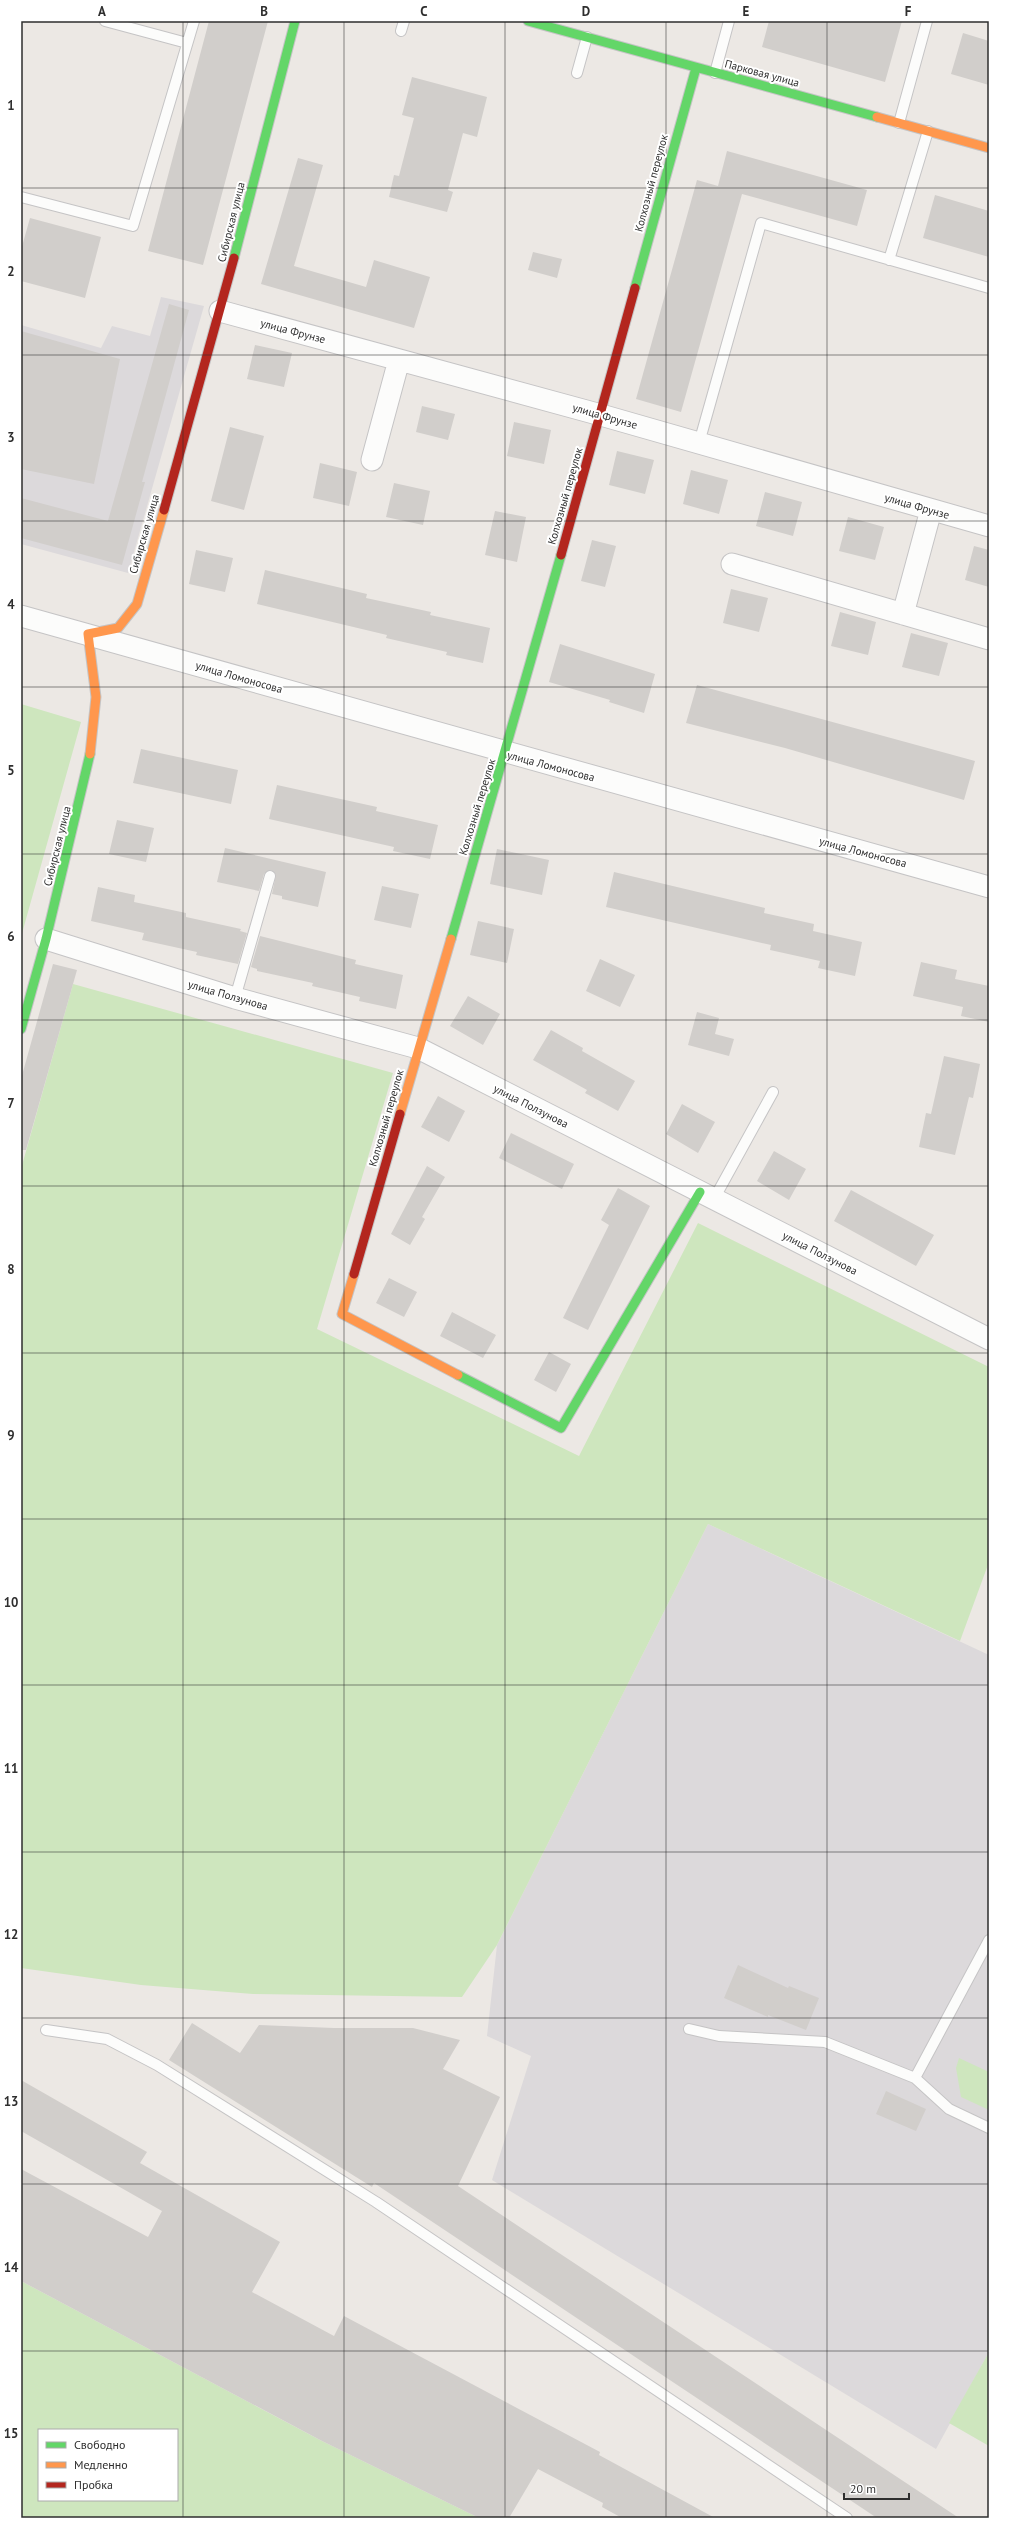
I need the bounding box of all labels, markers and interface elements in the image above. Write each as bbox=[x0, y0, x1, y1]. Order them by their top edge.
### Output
text: A bbox=[98, 3, 106, 20]
text: B bbox=[260, 3, 268, 20]
text: C bbox=[420, 3, 428, 20]
text: D bbox=[582, 3, 590, 20]
text: E bbox=[743, 3, 750, 20]
text: F bbox=[905, 3, 912, 20]
street label: Парковая улица bbox=[723, 56, 801, 90]
text: 1 bbox=[7, 97, 15, 114]
street label: Колхозный переулок bbox=[631, 132, 671, 233]
street label: Сибирская улица bbox=[214, 181, 248, 263]
text: 2 bbox=[7, 263, 15, 280]
street label: улица Фрунзе bbox=[259, 316, 327, 347]
street label: улица Фрунзе bbox=[571, 400, 639, 432]
text: 3 bbox=[7, 429, 15, 446]
street label: Колхозный переулок bbox=[544, 445, 586, 546]
street label: улица Фрунзе bbox=[883, 490, 951, 522]
street label: Сибирская улица bbox=[126, 493, 162, 575]
text: 4 bbox=[7, 596, 15, 613]
street label: улица Ломоносова bbox=[194, 658, 284, 696]
street label: улица Ломоносова bbox=[506, 748, 596, 784]
street label: Колхозный переулок bbox=[456, 756, 499, 857]
text: 5 bbox=[7, 762, 15, 779]
street label: Сибирская улица bbox=[40, 805, 74, 887]
street label: улица Ломоносова bbox=[818, 834, 908, 870]
text: 6 bbox=[7, 928, 15, 945]
street label: улица Ползунова bbox=[187, 977, 269, 1013]
street label: Колхозный переулок bbox=[365, 1067, 407, 1168]
street label: улица Ползунова bbox=[491, 1081, 571, 1131]
text: 7 bbox=[7, 1095, 15, 1112]
street label: улица Ползунова bbox=[780, 1228, 860, 1278]
text: 8 bbox=[7, 1261, 15, 1278]
text: 9 bbox=[7, 1427, 15, 1444]
text: 10 bbox=[4, 1594, 18, 1611]
text: 11 bbox=[4, 1760, 18, 1777]
text: 12 bbox=[4, 1926, 18, 1943]
text: 13 bbox=[4, 2093, 18, 2110]
text: 14 bbox=[4, 2259, 19, 2276]
text: 15 bbox=[4, 2425, 18, 2442]
legend bbox=[38, 2429, 178, 2501]
text: Свободно bbox=[74, 2437, 125, 2452]
text: Медленно bbox=[74, 2457, 128, 2472]
scale bar bbox=[844, 2475, 909, 2501]
text: Пробка bbox=[74, 2477, 113, 2492]
text: 20 m bbox=[850, 2481, 876, 2496]

